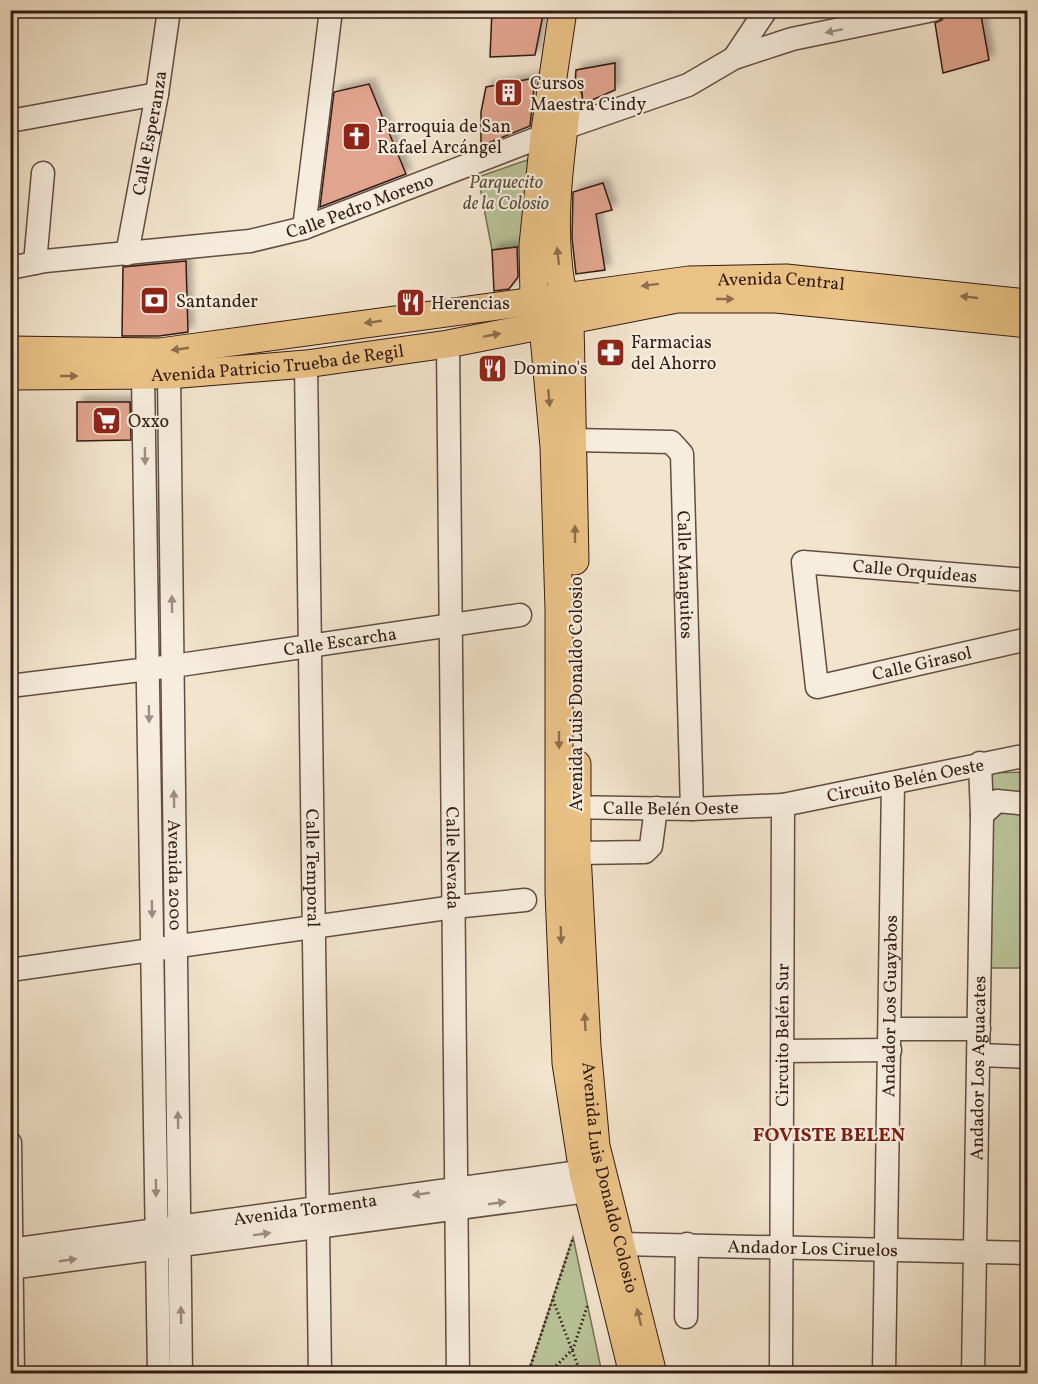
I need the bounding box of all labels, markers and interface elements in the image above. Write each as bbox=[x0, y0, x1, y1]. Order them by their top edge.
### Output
one-way arrow bbox=[824, 27, 843, 36]
street label: Calle Esperanza bbox=[127, 69, 174, 198]
place label: Cursos Maestra Cindy bbox=[530, 72, 646, 118]
building icon: Cursos Maestra Cindy bbox=[493, 77, 525, 109]
place label: Parroquia de San Rafael Arcángel bbox=[377, 115, 511, 161]
church icon: Parroquia de San Rafael Arcángel bbox=[340, 120, 372, 152]
street label: Calle Pedro Moreno bbox=[284, 168, 437, 246]
park label: Parquecito de la Colosio bbox=[463, 171, 549, 217]
one-way arrow bbox=[553, 247, 563, 266]
street label: Avenida Central bbox=[717, 267, 846, 298]
one-way arrow bbox=[640, 280, 659, 290]
bank icon: Santander bbox=[139, 285, 171, 317]
restaurant icon: Herencias bbox=[394, 287, 426, 319]
place label: Santander bbox=[176, 290, 258, 315]
place label: Herencias bbox=[431, 292, 510, 317]
one-way arrow bbox=[960, 292, 979, 302]
one-way arrow bbox=[715, 294, 734, 304]
one-way arrow bbox=[363, 318, 382, 327]
one-way arrow bbox=[483, 331, 502, 340]
place label: Farmacias del Ahorro bbox=[631, 331, 716, 377]
pharmacy icon: Farmacias del Ahorro bbox=[594, 336, 626, 368]
street label: Avenida Patricio Trueba de Regil bbox=[151, 339, 406, 389]
one-way arrow bbox=[170, 345, 189, 354]
restaurant icon: Domino's bbox=[476, 352, 508, 384]
place label: Domino's bbox=[513, 357, 588, 382]
one-way arrow bbox=[59, 371, 78, 381]
one-way arrow bbox=[544, 389, 554, 408]
supermarket icon: Oxxo bbox=[91, 405, 123, 437]
place label: Oxxo bbox=[128, 410, 169, 435]
one-way arrow bbox=[140, 446, 150, 465]
street label: Calle Manguitos bbox=[670, 510, 698, 639]
one-way arrow bbox=[570, 524, 580, 543]
street label: Calle Orquídeas bbox=[851, 555, 978, 590]
street label: Avenida Luis Donaldo Colosio bbox=[565, 576, 590, 812]
one-way arrow bbox=[167, 595, 177, 614]
street label: Calle Escarcha bbox=[282, 622, 398, 664]
street label: Calle Girasol bbox=[870, 641, 974, 688]
one-way arrow bbox=[144, 704, 154, 723]
one-way arrow bbox=[554, 731, 563, 750]
street label: Circuito Belén Oeste bbox=[825, 753, 986, 810]
one-way arrow bbox=[169, 790, 179, 809]
street label: Calle Belén Oeste bbox=[603, 796, 739, 823]
street label: Calle Nevada bbox=[438, 806, 464, 910]
street label: Calle Temporal bbox=[298, 808, 325, 927]
street label: Avenida 2000 bbox=[160, 819, 187, 931]
one-way arrow bbox=[147, 899, 157, 918]
street label: Andador Los Guayabos bbox=[877, 915, 905, 1097]
one-way arrow bbox=[557, 925, 566, 944]
street label: Circuito Belén Sur bbox=[771, 963, 796, 1107]
street label: Andador Los Aguacates bbox=[965, 976, 993, 1161]
one-way arrow bbox=[581, 1013, 590, 1032]
street label: Avenida Luis Donaldo Colosio bbox=[574, 1061, 643, 1296]
one-way arrow bbox=[173, 1111, 183, 1130]
district label: FOVISTE BELEN bbox=[753, 1122, 905, 1150]
one-way arrow bbox=[152, 1178, 161, 1197]
street label: Avenida Tormenta bbox=[232, 1189, 379, 1233]
one-way arrow bbox=[411, 1190, 430, 1199]
one-way arrow bbox=[487, 1198, 506, 1208]
one-way arrow bbox=[252, 1229, 271, 1239]
street label: Andador Los Ciruelos bbox=[727, 1235, 898, 1264]
one-way arrow bbox=[59, 1255, 78, 1264]
one-way arrow bbox=[176, 1306, 185, 1325]
one-way arrow bbox=[633, 1307, 643, 1326]

